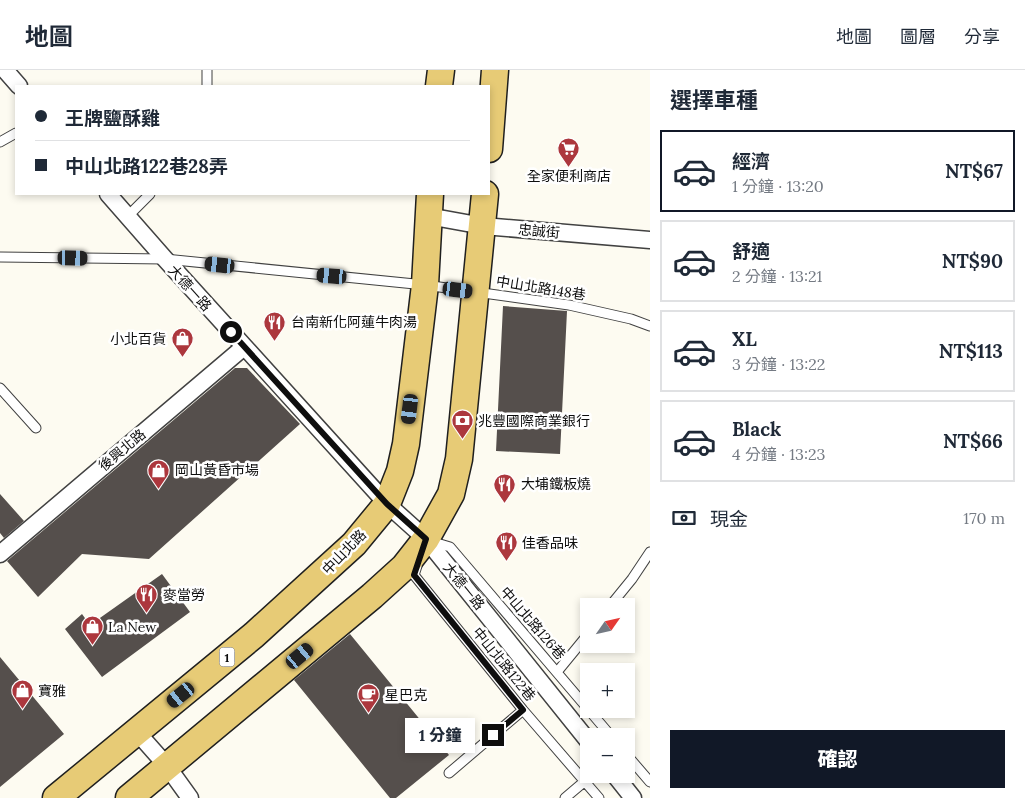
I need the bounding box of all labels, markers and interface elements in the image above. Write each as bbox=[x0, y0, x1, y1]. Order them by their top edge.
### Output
text: 地圖 bbox=[25, 21, 73, 52]
text: 地圖 bbox=[836, 25, 872, 48]
text: 圖層 bbox=[900, 25, 936, 48]
text: 分享 bbox=[964, 25, 1000, 48]
text: 選擇車種 bbox=[670, 86, 758, 114]
text: 王牌鹽酥雞 bbox=[65, 106, 160, 130]
supermarket icon: 全家便利商店 bbox=[557, 136, 581, 167]
icon: car bbox=[672, 149, 717, 194]
text: 經濟 bbox=[732, 149, 770, 173]
text: 中山北路122巷28弄 bbox=[65, 154, 228, 178]
text: NT$67 bbox=[945, 159, 1003, 183]
place label: 全家便利商店 bbox=[527, 167, 611, 185]
text: 1 分鐘 · 13:20 bbox=[732, 176, 824, 196]
street label: 忠誠街 bbox=[517, 220, 561, 242]
icon: car bbox=[672, 239, 717, 284]
text: 舒適 bbox=[732, 239, 770, 263]
text: NT$90 bbox=[942, 249, 1003, 273]
car bbox=[57, 250, 88, 266]
car bbox=[204, 256, 235, 274]
street label: 大德一路 bbox=[165, 261, 215, 315]
text: 2 分鐘 · 13:21 bbox=[732, 266, 822, 286]
car bbox=[316, 267, 347, 285]
street label: 中山北路148巷 bbox=[495, 272, 587, 304]
car bbox=[442, 281, 473, 299]
restaurant icon: 台南新化阿蓮牛肉湯 bbox=[263, 310, 287, 341]
place label: 台南新化阿蓮牛肉湯 bbox=[291, 313, 417, 331]
route start bbox=[220, 321, 242, 343]
shop icon: 小北百貨 bbox=[170, 327, 194, 358]
text: XL bbox=[732, 327, 757, 351]
icon: car bbox=[672, 329, 717, 374]
place label: 小北百貨 bbox=[110, 330, 166, 348]
text: NT$113 bbox=[939, 339, 1003, 363]
text: 3 分鐘 · 13:22 bbox=[732, 354, 825, 374]
car bbox=[400, 393, 419, 425]
bank icon: 兆豐國際商業銀行 bbox=[450, 409, 474, 440]
place label: 兆豐國際商業銀行 bbox=[478, 412, 590, 430]
text: Black bbox=[732, 417, 781, 441]
icon: car bbox=[672, 419, 717, 464]
street label: 後興北路 bbox=[95, 425, 149, 475]
text: NT$66 bbox=[943, 429, 1003, 453]
text: 4 分鐘 · 13:23 bbox=[732, 444, 825, 464]
shop icon: 岡山黃昏市場 bbox=[147, 458, 171, 489]
place label: 岡山黃昏市場 bbox=[175, 461, 259, 479]
restaurant icon: 大埔鐵板燒 bbox=[493, 472, 517, 503]
place label: 大埔鐵板燒 bbox=[521, 475, 591, 493]
icon: cash bbox=[670, 504, 698, 532]
text: 現金 bbox=[710, 507, 748, 531]
text: 170 m bbox=[963, 508, 1005, 528]
street label: 中山北路 bbox=[318, 526, 370, 578]
restaurant icon: 佳香品味 bbox=[494, 531, 518, 562]
place label: 佳香品味 bbox=[522, 534, 578, 552]
street label: 大德一路 bbox=[439, 559, 489, 613]
restaurant icon: 麥當勞 bbox=[135, 583, 159, 614]
street label: 中山北路126巷 bbox=[496, 583, 570, 663]
place label: 麥當勞 bbox=[163, 586, 205, 604]
north arrow bbox=[580, 598, 635, 652]
map controls bbox=[580, 598, 635, 783]
shop icon: La New bbox=[80, 615, 104, 646]
place label: La New bbox=[108, 618, 157, 636]
street label: 中山北路122巷 bbox=[469, 623, 539, 705]
car bbox=[283, 641, 316, 671]
road number: 1 bbox=[220, 648, 234, 666]
button: + bbox=[580, 663, 635, 718]
shop icon: 寶雅 bbox=[10, 679, 34, 710]
car bbox=[164, 680, 197, 710]
place label: 寶雅 bbox=[38, 682, 66, 700]
cafe icon: 星巴克 bbox=[357, 683, 381, 714]
place label: 星巴克 bbox=[385, 686, 427, 704]
callout: 1 分鐘 bbox=[406, 718, 476, 752]
route end bbox=[482, 724, 504, 746]
text: 1 分鐘 bbox=[419, 725, 461, 745]
button: − bbox=[580, 728, 635, 783]
button: 確認 bbox=[670, 730, 1005, 788]

